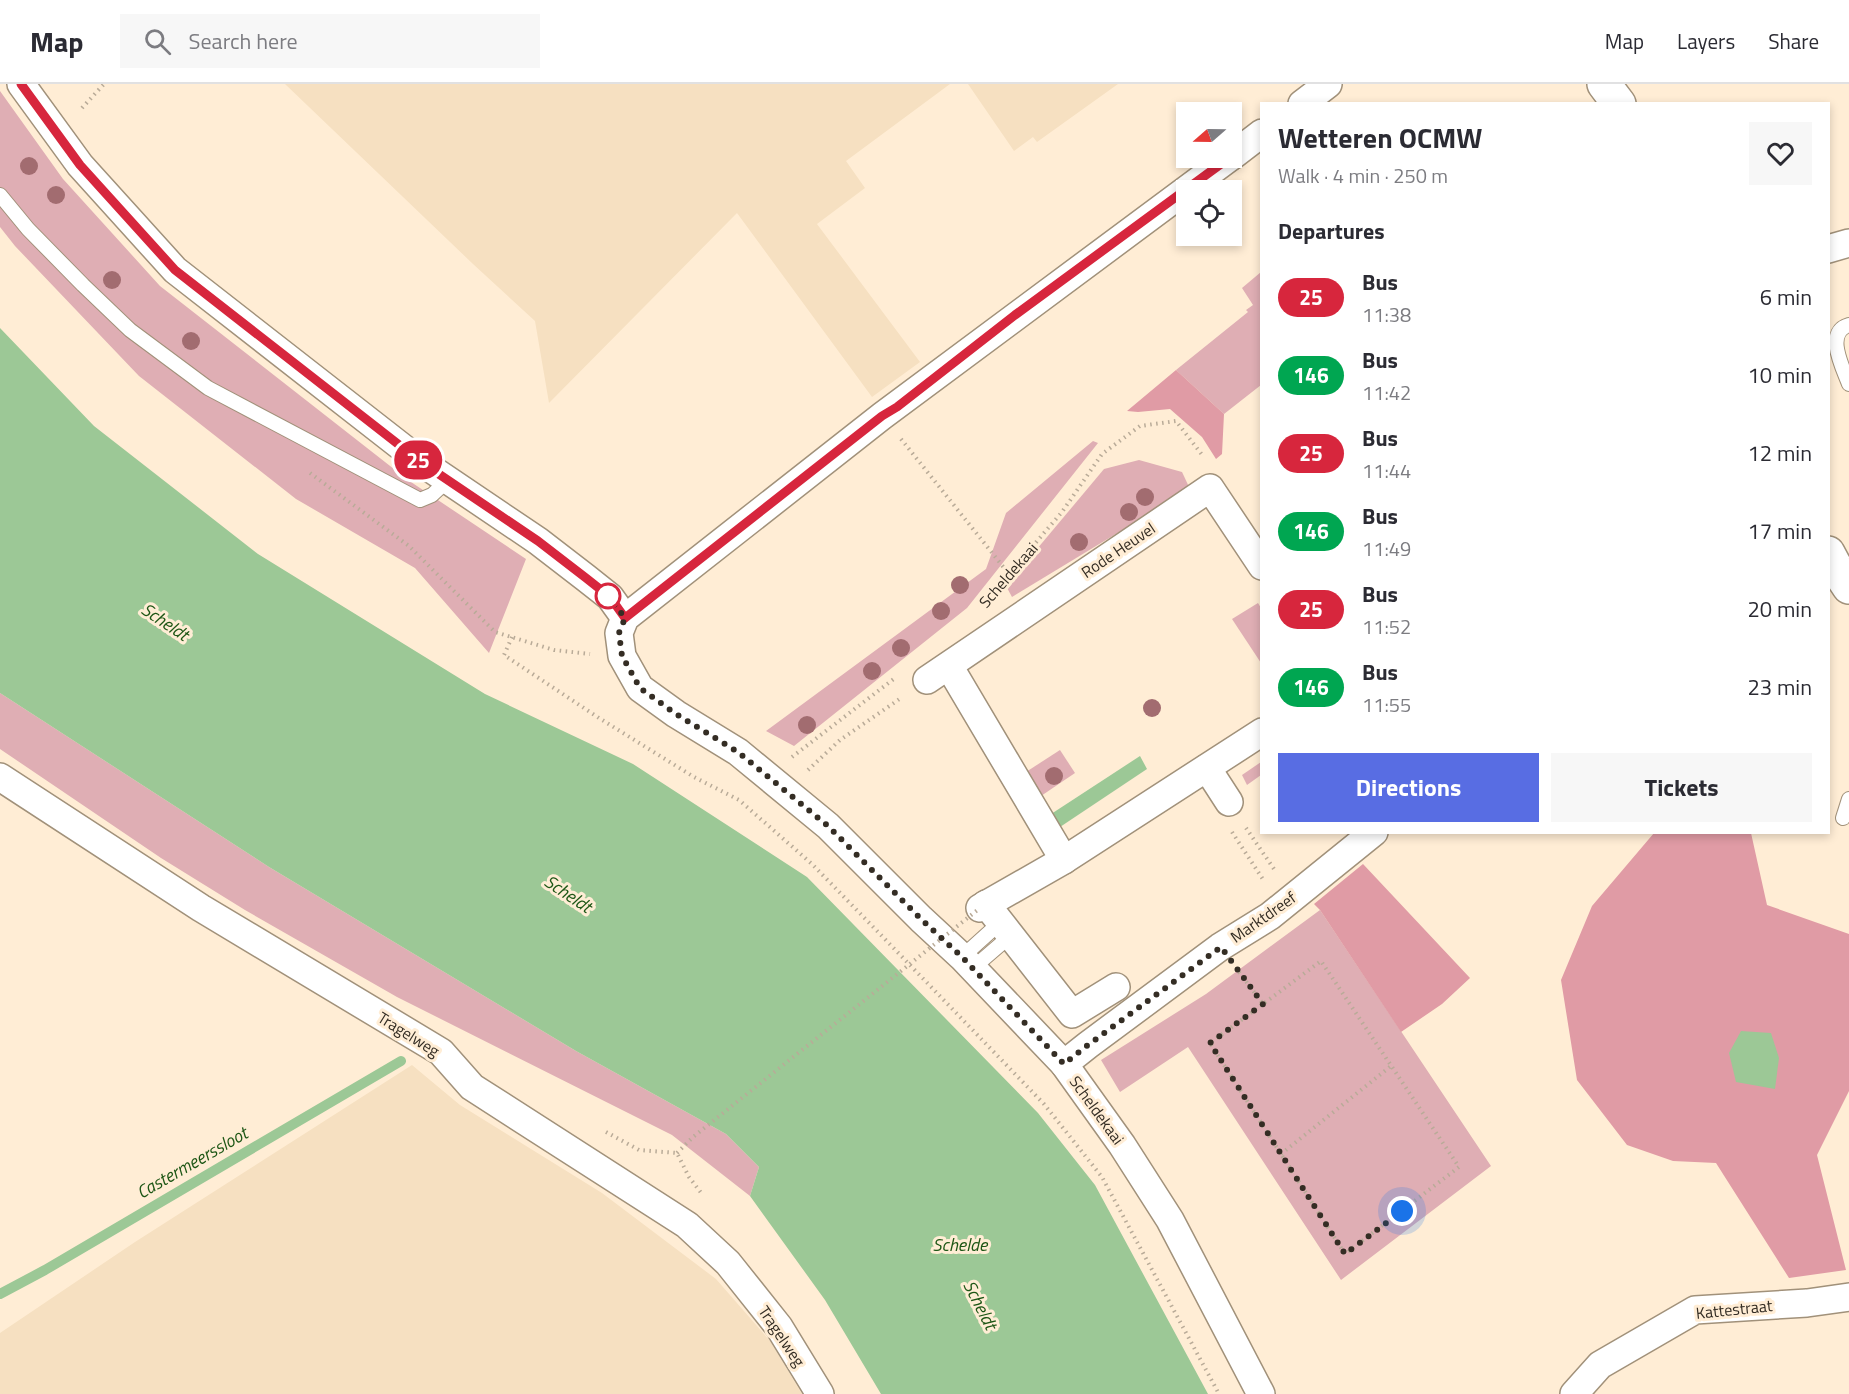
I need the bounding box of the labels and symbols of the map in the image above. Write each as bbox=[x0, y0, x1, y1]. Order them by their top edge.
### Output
north arrow bbox=[1176, 102, 1242, 168]
line badge: 25 bbox=[391, 440, 445, 479]
street label: Rode Heuvel bbox=[1076, 516, 1160, 584]
street label: Scheldekaai bbox=[973, 537, 1043, 613]
unlabelled marker bbox=[595, 583, 621, 609]
water label: Scheldt bbox=[136, 596, 196, 649]
water label: Scheldt bbox=[539, 868, 599, 921]
street label: Marktdreef bbox=[1225, 885, 1301, 949]
street label: Tragelweg bbox=[373, 1006, 445, 1062]
street label: Scheldekaai bbox=[1064, 1071, 1130, 1149]
water label: Castermeerssloot bbox=[131, 1119, 254, 1205]
your location bbox=[1387, 1196, 1417, 1226]
water label: Schelde bbox=[933, 1231, 989, 1258]
water label: Scheldt bbox=[957, 1275, 1005, 1336]
street label: Kattestraat bbox=[1695, 1293, 1774, 1325]
street label: Tragelweg bbox=[753, 1301, 811, 1371]

